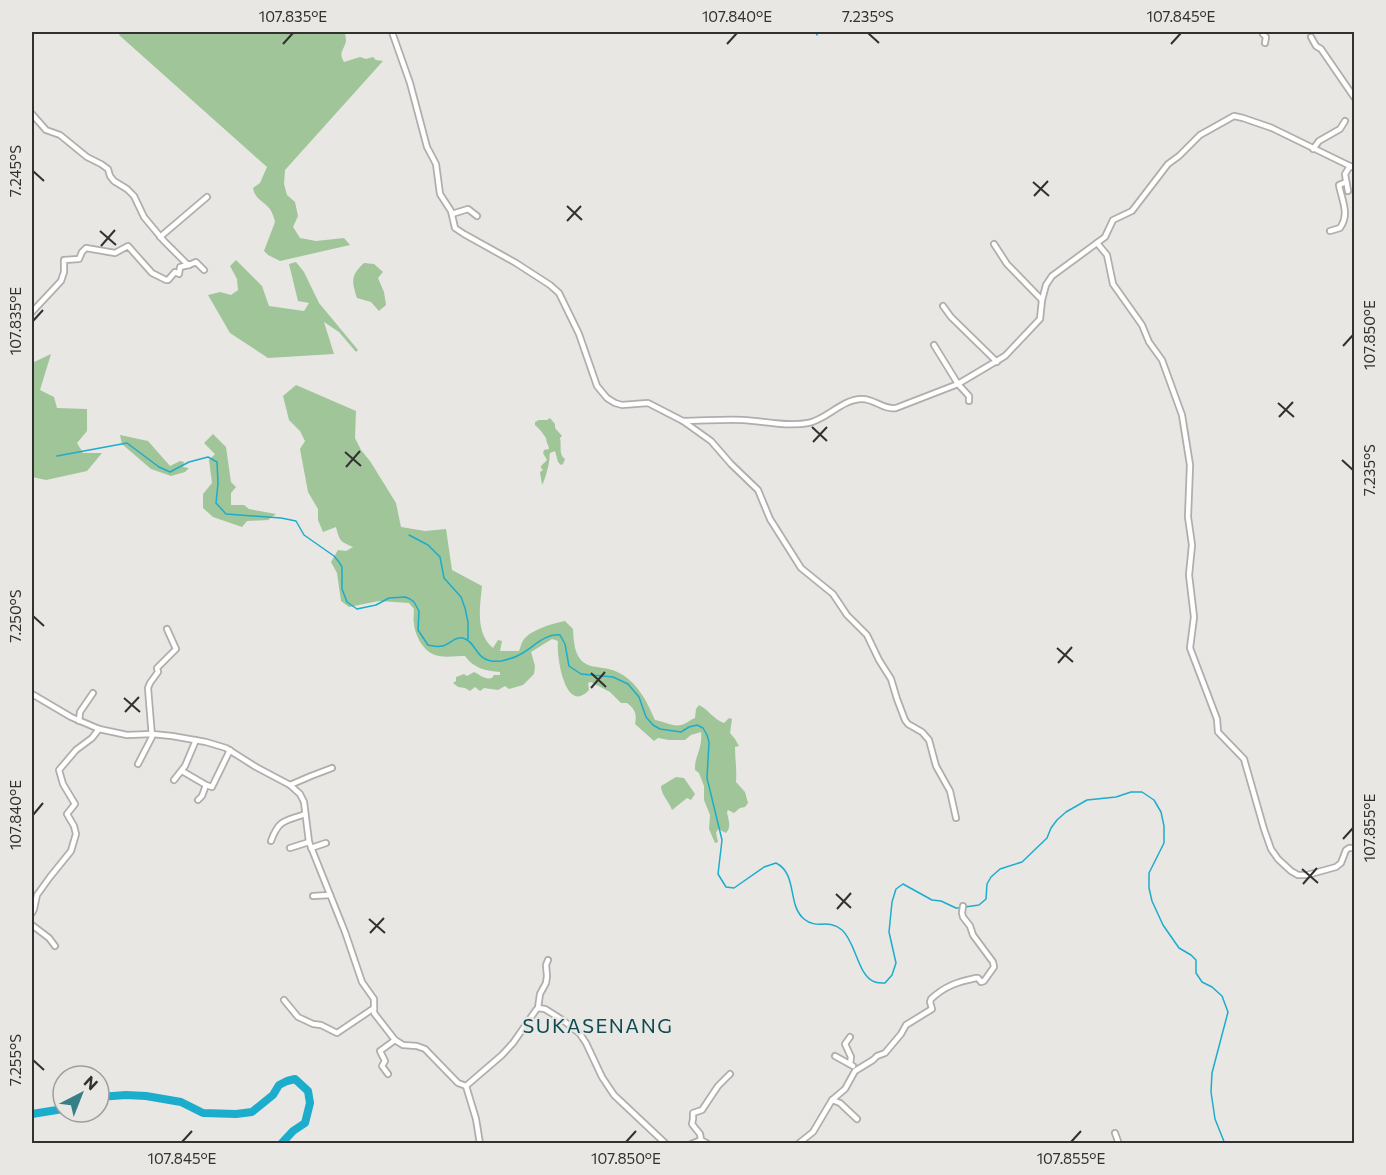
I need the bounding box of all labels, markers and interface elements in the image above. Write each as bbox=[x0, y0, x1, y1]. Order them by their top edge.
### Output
text: 107.835°E bbox=[259, 7, 327, 25]
text: 107.840°E bbox=[702, 7, 772, 25]
text: 7.235°S bbox=[842, 7, 894, 25]
text: 107.845°E bbox=[1146, 7, 1216, 25]
text: 7.245°S bbox=[6, 145, 24, 197]
text: 107.835°E bbox=[6, 287, 24, 355]
text: 107.850°E bbox=[1360, 300, 1378, 370]
text: 7.235°S bbox=[1360, 444, 1378, 496]
text: 7.250°S bbox=[6, 589, 24, 642]
text: 107.840°E bbox=[6, 780, 24, 850]
text: 107.855°E bbox=[1360, 794, 1378, 862]
district label: SUKASENANG bbox=[523, 1013, 673, 1037]
text: 7.255°S bbox=[6, 1034, 24, 1086]
north arrow bbox=[51, 1064, 111, 1124]
text: N bbox=[81, 1071, 102, 1094]
text: 107.845°E bbox=[147, 1149, 217, 1167]
text: 107.850°E bbox=[591, 1149, 661, 1167]
text: 107.855°E bbox=[1037, 1149, 1105, 1167]

